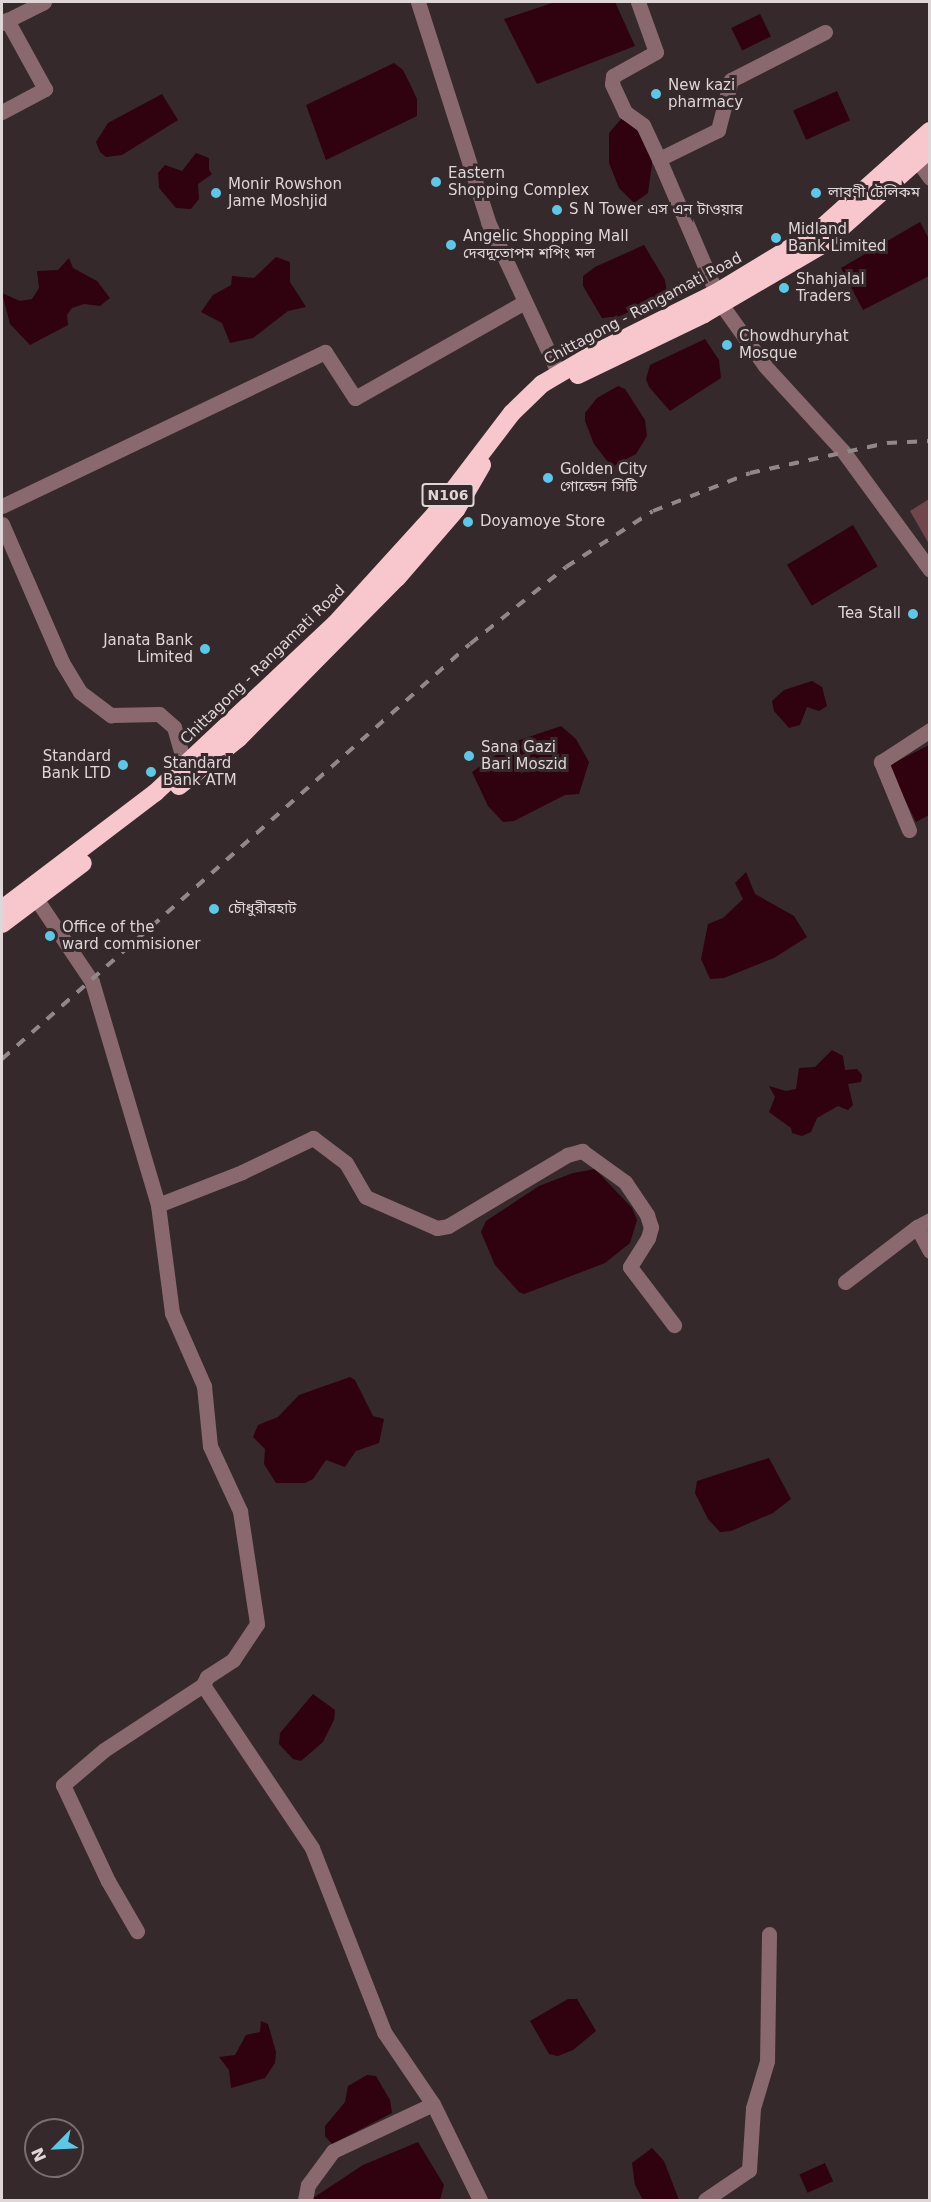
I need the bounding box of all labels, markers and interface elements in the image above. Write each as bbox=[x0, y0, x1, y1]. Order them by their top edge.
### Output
place label: New kazi pharmacy bbox=[668, 76, 743, 111]
marker: New kazi pharmacy bbox=[649, 87, 663, 101]
place label: Eastern Shopping Complex bbox=[448, 164, 589, 199]
place label: Monir Rowshon Jame Moshjid bbox=[228, 175, 342, 210]
marker: Eastern Shopping Complex bbox=[429, 175, 443, 189]
place label: লাবণী টেলিকম bbox=[828, 184, 920, 202]
marker: Monir Rowshon Jame Moshjid bbox=[209, 186, 223, 200]
marker: লাবণী টেলিকম bbox=[809, 186, 823, 200]
place label: S N Tower এস এন টাওয়ার bbox=[569, 201, 743, 219]
marker: S N Tower এস এন টাওয়ার bbox=[550, 203, 564, 217]
place label: Midland Bank Limited bbox=[788, 220, 886, 255]
place label: Angelic Shopping Mall দেবদূতোপম শপিং মল bbox=[463, 227, 629, 262]
marker: Midland Bank Limited bbox=[769, 231, 783, 245]
marker: Angelic Shopping Mall দেবদূতোপম শপিং মল bbox=[444, 238, 458, 252]
street label: Chittagong - Rangamati Road bbox=[541, 249, 745, 369]
place label: Shahjalal Traders bbox=[796, 270, 865, 305]
marker: Shahjalal Traders bbox=[777, 281, 791, 295]
place label: Chowdhuryhat Mosque bbox=[739, 327, 849, 362]
marker: Chowdhuryhat Mosque bbox=[720, 338, 734, 352]
place label: Golden City গোল্ডেন সিটি bbox=[560, 460, 647, 495]
marker: Golden City গোল্ডেন সিটি bbox=[541, 471, 555, 485]
road number: N106 bbox=[421, 484, 475, 506]
place label: Doyamoye Store bbox=[480, 513, 605, 531]
marker: Doyamoye Store bbox=[461, 515, 475, 529]
street label: Chittagong - Rangamati Road bbox=[177, 582, 349, 748]
place label: Tea Stall bbox=[838, 605, 901, 623]
marker: Tea Stall bbox=[906, 607, 920, 621]
place label: Janata Bank Limited bbox=[103, 631, 193, 666]
marker: Janata Bank Limited bbox=[198, 642, 212, 656]
place label: Sana Gazi Bari Moszid bbox=[481, 738, 567, 773]
place label: Standard Bank LTD bbox=[42, 747, 111, 782]
marker: Sana Gazi Bari Moszid bbox=[462, 749, 476, 763]
place label: Standard Bank ATM bbox=[163, 754, 237, 789]
marker: Standard Bank LTD bbox=[116, 758, 130, 772]
marker: Standard Bank ATM bbox=[144, 765, 158, 779]
marker: চৌধুরীরহাট bbox=[205, 900, 223, 918]
place label: চৌধুরীরহাট bbox=[228, 900, 296, 918]
place label: Office of the ward commisioner bbox=[62, 918, 201, 953]
marker: Office of the ward commisioner bbox=[43, 929, 57, 943]
north arrow bbox=[24, 2118, 84, 2178]
text: N bbox=[28, 2145, 50, 2165]

